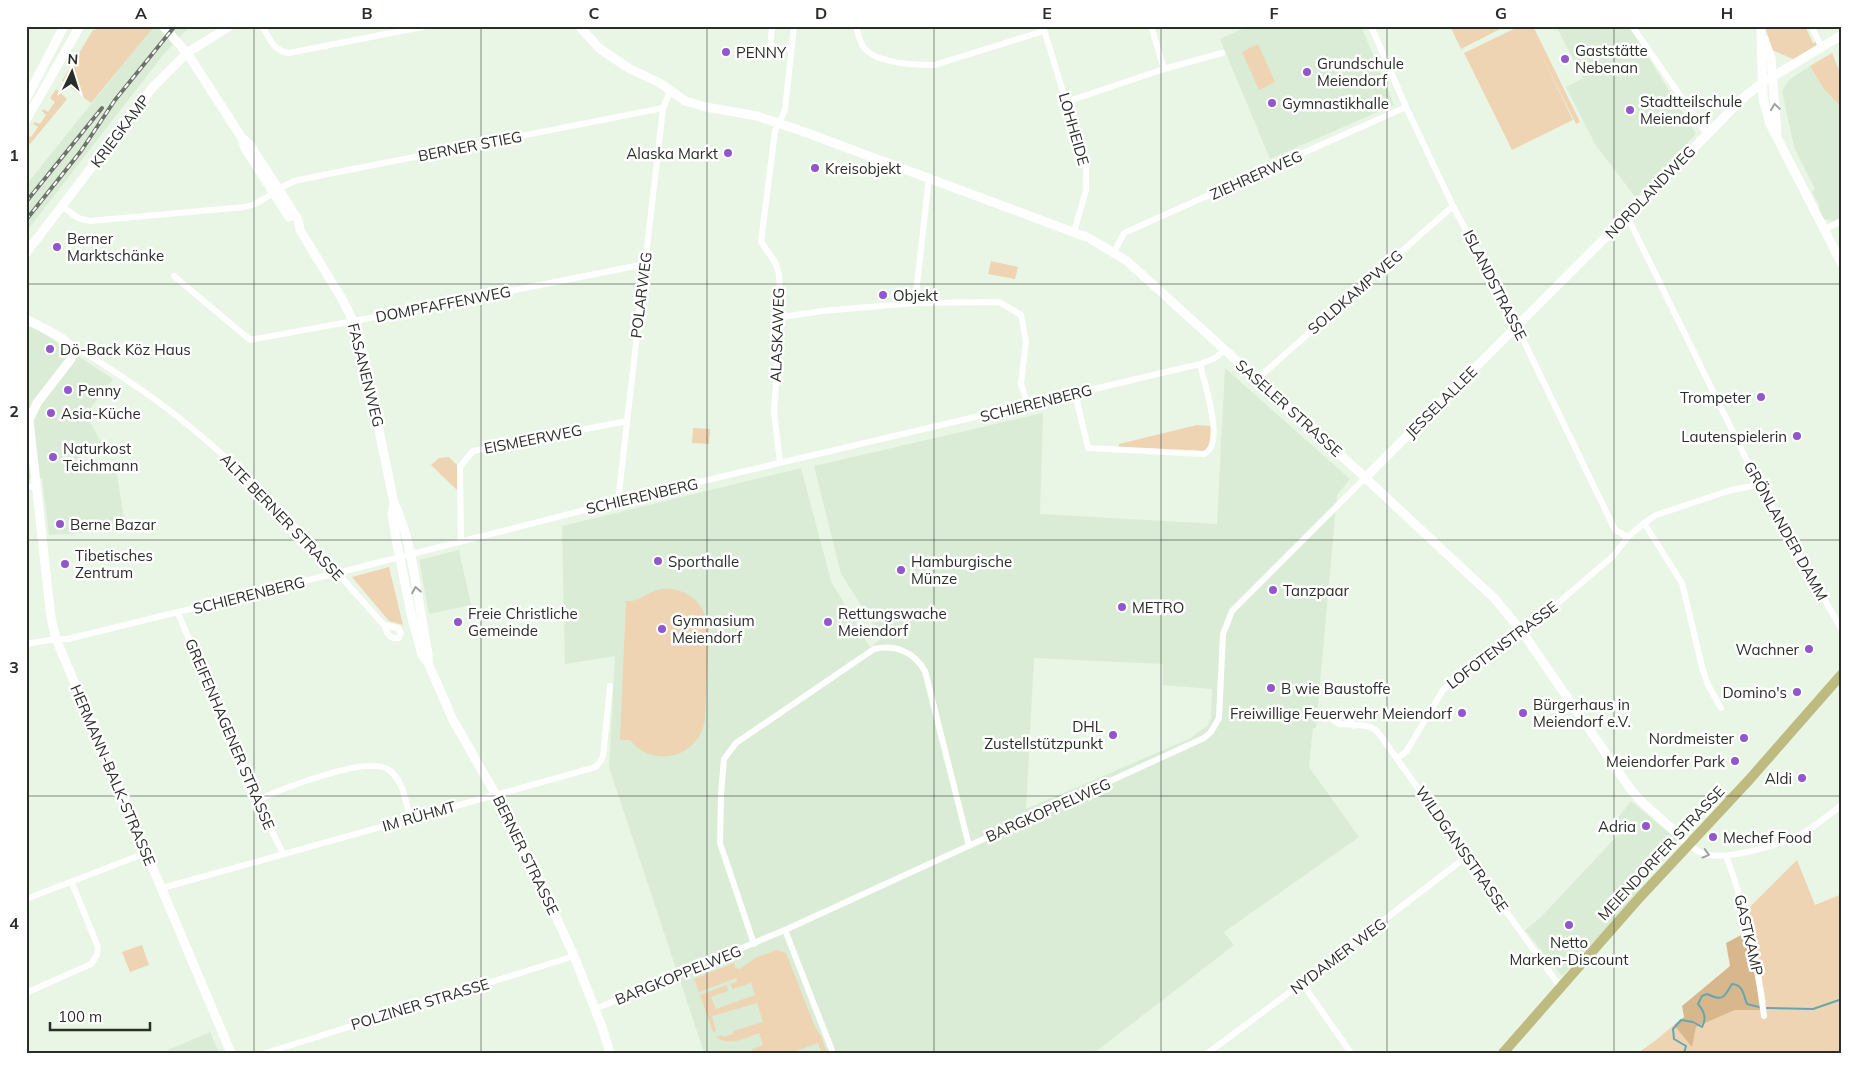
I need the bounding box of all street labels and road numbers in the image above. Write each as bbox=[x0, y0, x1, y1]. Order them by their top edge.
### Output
street label: LOHHEIDE bbox=[1055, 90, 1094, 168]
street label: KRIEGKAMP bbox=[86, 91, 154, 171]
street label: BERNER STIEG bbox=[416, 127, 524, 165]
street label: NORDLANDWEG bbox=[1601, 142, 1699, 242]
street label: ZIEHRERWEG bbox=[1207, 146, 1305, 204]
street label: ISLANDSTRASSE bbox=[1459, 227, 1531, 344]
street label: SOLDKAMPWEG bbox=[1304, 246, 1406, 338]
street label: POLARWEG bbox=[626, 251, 656, 339]
street label: DOMPFAFFENWEG bbox=[374, 282, 512, 326]
street label: ALASKAWEG bbox=[766, 287, 788, 383]
street label: FASANENWEG bbox=[344, 321, 388, 429]
street label: SASELER STRASSE bbox=[1232, 355, 1346, 461]
street label: JESSELALLEE bbox=[1401, 362, 1481, 442]
street label: SCHIERENBERG bbox=[978, 380, 1094, 426]
street label: EISMEERWEG bbox=[482, 420, 584, 458]
street label: ALTE BERNER STRASSE bbox=[216, 449, 348, 585]
street label: GRÖNLANDER DAMM bbox=[1740, 458, 1832, 604]
street label: SCHIERENBERG bbox=[584, 474, 700, 518]
street label: SCHIERENBERG bbox=[191, 572, 307, 618]
street label: LOFOTENSTRASSE bbox=[1443, 597, 1561, 693]
street label: GREIFENHAGENER STRASSE bbox=[181, 636, 279, 833]
street label: HERMANN-BALK-STRASSE bbox=[66, 682, 160, 868]
street label: BARGKOPPELWEG bbox=[983, 774, 1113, 846]
street label: WILDGANSSTRASSE bbox=[1411, 782, 1513, 916]
street label: MEIENDORFER STRASSE bbox=[1594, 782, 1728, 924]
street label: BERNER STRASSE bbox=[489, 792, 563, 918]
street label: IM RÜHMT bbox=[380, 796, 458, 836]
street label: GASTKAMP bbox=[1730, 893, 1768, 978]
street label: NYDAMER WEG bbox=[1286, 914, 1390, 998]
street label: BARGKOPPELWEG bbox=[612, 941, 744, 1009]
street label: POLZINER STRASSE bbox=[349, 974, 492, 1034]

